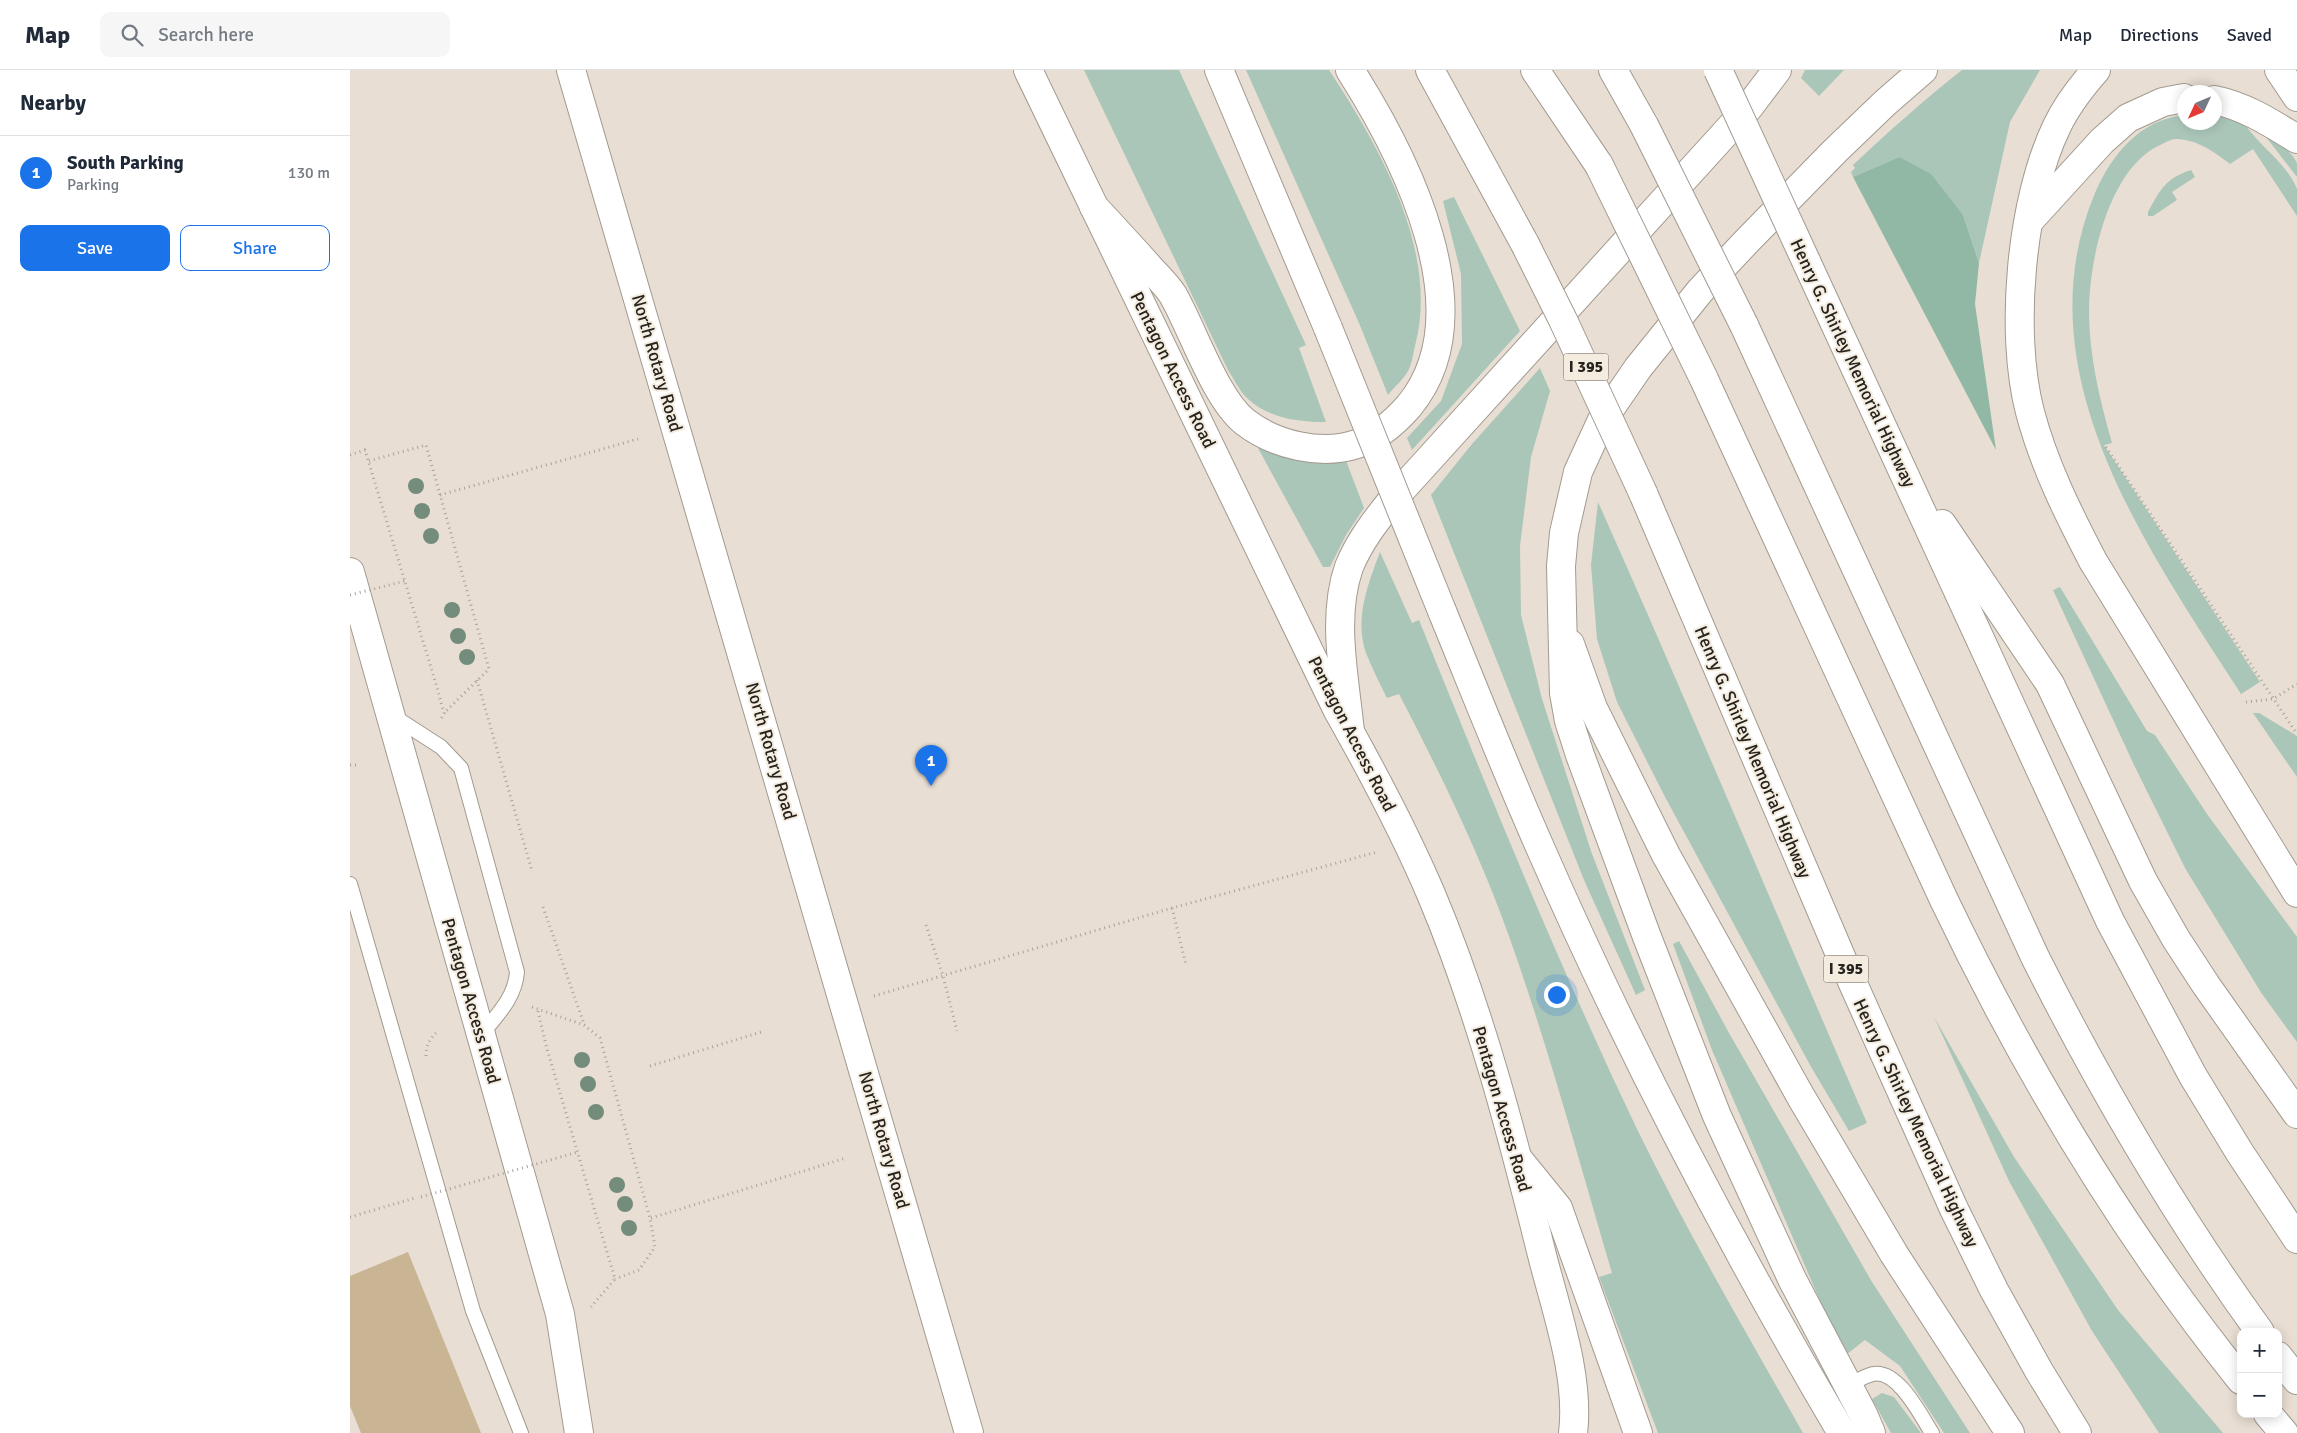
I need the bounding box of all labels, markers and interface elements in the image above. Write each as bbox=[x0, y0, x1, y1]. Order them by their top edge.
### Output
search box bbox=[100, 12, 450, 57]
text: Map bbox=[25, 20, 70, 50]
icon: search bbox=[118, 21, 146, 49]
text: Search here bbox=[158, 23, 254, 47]
text: Map bbox=[2059, 24, 2092, 46]
text: Directions bbox=[2120, 24, 2199, 46]
text: Saved bbox=[2227, 24, 2272, 46]
north arrow bbox=[2177, 85, 2222, 130]
text: Nearby bbox=[20, 90, 86, 116]
text: South Parking bbox=[67, 151, 184, 175]
text: 1 bbox=[32, 163, 40, 183]
text: 130 m bbox=[288, 163, 330, 183]
text: Parking bbox=[67, 175, 119, 195]
button: Save bbox=[20, 225, 170, 271]
button: Share bbox=[180, 225, 330, 271]
street label: Henry G. Shirley Memorial Highway bbox=[1786, 235, 1921, 491]
street label: Pentagon Access Road bbox=[1126, 288, 1220, 452]
street label: North Rotary Road bbox=[627, 292, 687, 434]
road number: I 395 bbox=[1564, 354, 1608, 380]
street label: Henry G. Shirley Memorial Highway bbox=[1690, 623, 1816, 882]
street label: Pentagon Access Road bbox=[1303, 653, 1401, 815]
street label: North Rotary Road bbox=[741, 680, 801, 822]
pin: 1 bbox=[915, 745, 947, 786]
street label: Pentagon Access Road bbox=[437, 916, 505, 1086]
road number: I 395 bbox=[1824, 956, 1868, 982]
your location bbox=[1544, 982, 1570, 1008]
street label: Henry G. Shirley Memorial Highway bbox=[1849, 995, 1984, 1251]
street label: Pentagon Access Road bbox=[1468, 1024, 1536, 1194]
street label: North Rotary Road bbox=[854, 1069, 914, 1211]
map controls bbox=[2237, 1328, 2282, 1418]
button: + bbox=[2237, 1328, 2282, 1373]
button: − bbox=[2237, 1373, 2282, 1418]

